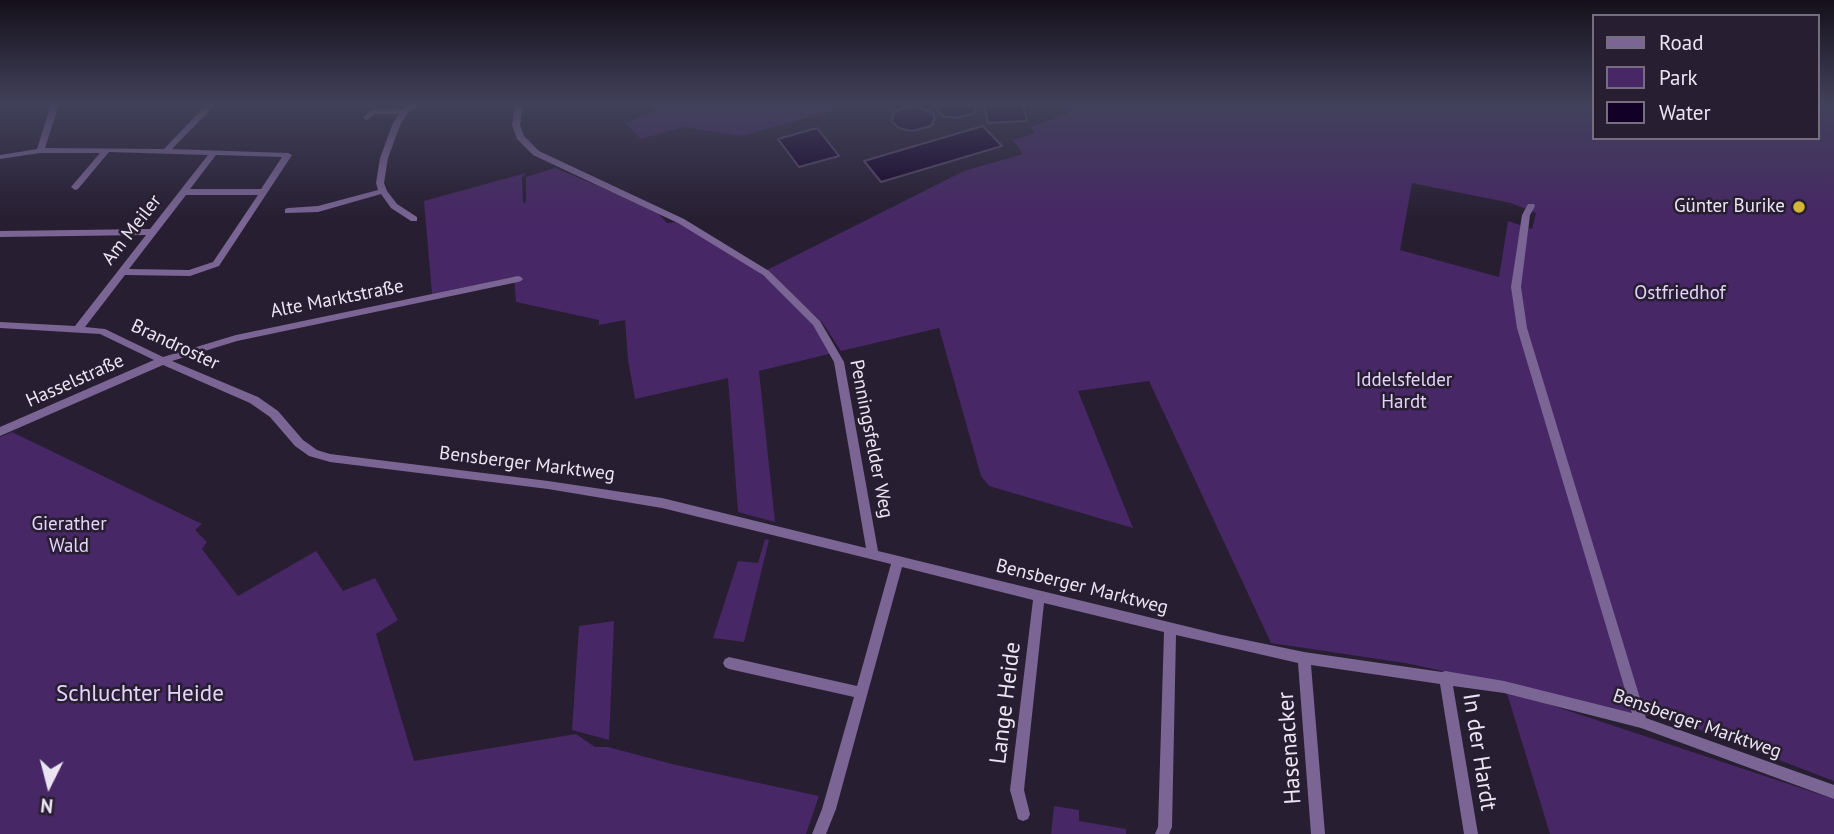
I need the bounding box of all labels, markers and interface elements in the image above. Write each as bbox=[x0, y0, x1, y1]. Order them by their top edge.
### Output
legend bbox=[1592, 14, 1820, 140]
text: Road bbox=[1659, 29, 1703, 56]
text: Park bbox=[1659, 64, 1698, 91]
text: Water bbox=[1659, 99, 1711, 126]
street label: Am Meiler bbox=[97, 190, 167, 270]
place label: Günter Burike bbox=[1674, 196, 1785, 218]
marker: Günter Burike bbox=[1791, 199, 1807, 215]
street label: Alte Marktstraße bbox=[268, 275, 406, 323]
park label: Ostfriedhof bbox=[1634, 283, 1726, 305]
street label: Brandroster bbox=[127, 315, 223, 375]
street label: Hasselstraße bbox=[23, 349, 127, 413]
street label: Penningsfelder Weg bbox=[844, 358, 898, 520]
park label: Iddelsfelder Hardt bbox=[1356, 370, 1452, 414]
street label: Bensberger Marktweg bbox=[438, 442, 616, 486]
park label: Gierather Wald bbox=[31, 514, 107, 558]
street label: Bensberger Marktweg bbox=[993, 555, 1171, 619]
street label: Lange Heide bbox=[985, 640, 1027, 766]
park label: Schluchter Heide bbox=[56, 680, 224, 708]
street label: Bensberger Marktweg bbox=[1610, 684, 1784, 764]
street label: Hasenacker bbox=[1272, 691, 1308, 805]
street label: In der Hardt bbox=[1456, 691, 1502, 813]
north arrow bbox=[14, 750, 84, 820]
text: N bbox=[39, 793, 54, 818]

